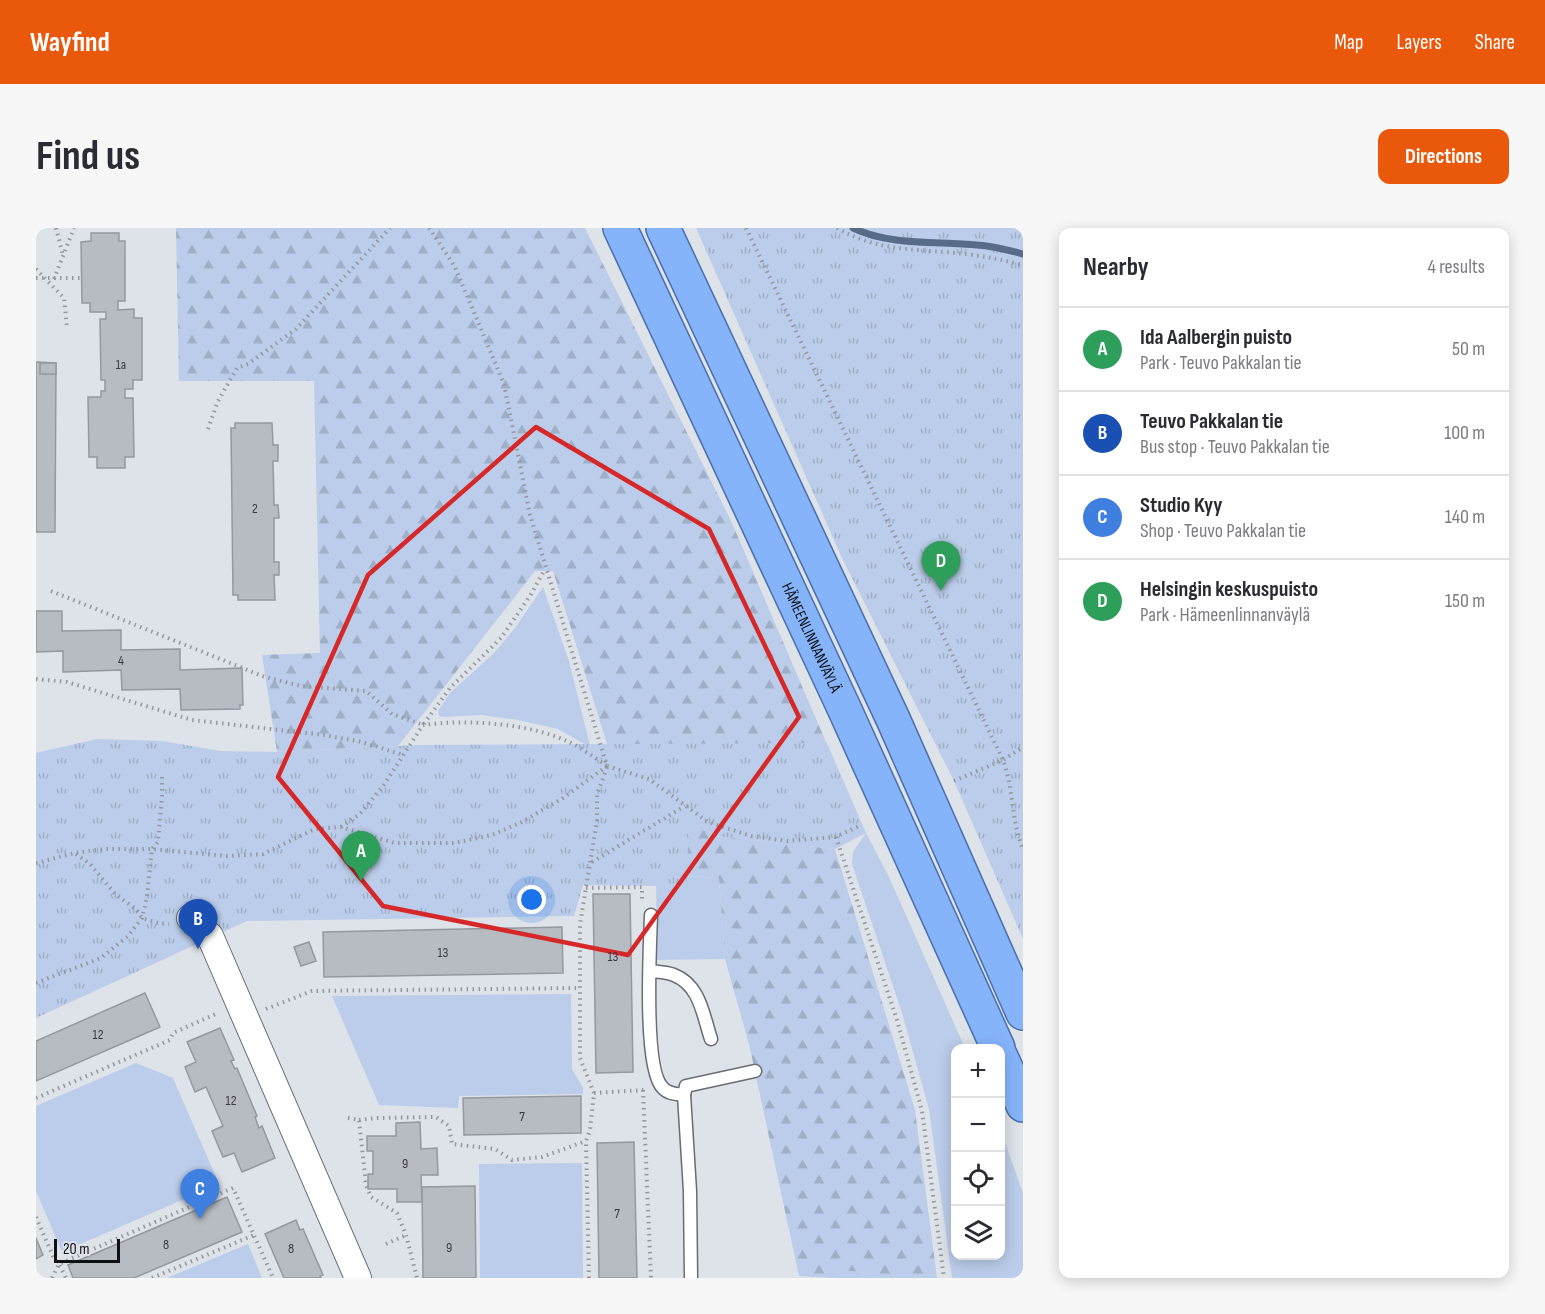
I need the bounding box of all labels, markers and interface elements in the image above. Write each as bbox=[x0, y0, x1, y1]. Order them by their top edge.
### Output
text: Wayfind bbox=[30, 26, 110, 59]
text: Map bbox=[1334, 30, 1363, 55]
text: Layers bbox=[1396, 30, 1442, 55]
text: Share bbox=[1475, 30, 1515, 55]
button: Directions bbox=[1378, 129, 1509, 184]
text: Find us bbox=[36, 131, 140, 182]
text: Nearby bbox=[1083, 252, 1149, 283]
text: 4 results bbox=[1428, 255, 1485, 279]
text: Ida Aalbergin puisto bbox=[1140, 324, 1292, 351]
text: A bbox=[1098, 337, 1107, 361]
text: 50 m bbox=[1452, 337, 1485, 361]
text: Park · Teuvo Pakkalan tie bbox=[1140, 351, 1302, 375]
house number: 1a bbox=[116, 356, 126, 373]
text: Teuvo Pakkalan tie bbox=[1140, 408, 1283, 435]
text: B bbox=[1098, 421, 1107, 445]
text: 100 m bbox=[1444, 421, 1485, 445]
text: Bus stop · Teuvo Pakkalan tie bbox=[1140, 435, 1330, 459]
text: Studio Kyy bbox=[1140, 492, 1222, 519]
house number: 2 bbox=[252, 500, 258, 517]
text: C bbox=[1097, 505, 1108, 529]
text: 140 m bbox=[1445, 505, 1485, 529]
text: Shop · Teuvo Pakkalan tie bbox=[1140, 519, 1306, 543]
pin: D bbox=[922, 542, 960, 591]
text: Helsingin keskuspuisto bbox=[1140, 576, 1318, 603]
street label: HÄMEENLINNANVÄYLÄ bbox=[777, 580, 845, 696]
text: D bbox=[1097, 589, 1108, 613]
text: 150 m bbox=[1445, 589, 1485, 613]
text: Park · Hämeenlinnanväylä bbox=[1140, 603, 1310, 627]
house number: 4 bbox=[118, 652, 124, 669]
pin: A bbox=[342, 832, 380, 881]
your location bbox=[517, 885, 546, 914]
pin: B bbox=[178, 900, 218, 949]
house number: 13 bbox=[438, 944, 449, 961]
house number: 13 bbox=[608, 948, 619, 965]
house number: 12 bbox=[93, 1026, 104, 1043]
map controls bbox=[951, 1044, 1005, 1260]
button: + bbox=[951, 1044, 1005, 1098]
house number: 12 bbox=[226, 1092, 237, 1109]
button: − bbox=[951, 1098, 1005, 1152]
house number: 7 bbox=[519, 1108, 525, 1125]
button: locate bbox=[951, 1152, 1005, 1206]
house number: 9 bbox=[402, 1155, 408, 1172]
pin: C bbox=[180, 1170, 220, 1219]
house number: 7 bbox=[614, 1205, 620, 1222]
button: layers bbox=[951, 1206, 1005, 1260]
scale bar bbox=[54, 1236, 120, 1264]
house number: 8 bbox=[163, 1236, 169, 1253]
house number: 9 bbox=[446, 1239, 452, 1256]
text: 20 m bbox=[63, 1240, 90, 1259]
house number: 8 bbox=[288, 1240, 294, 1257]

